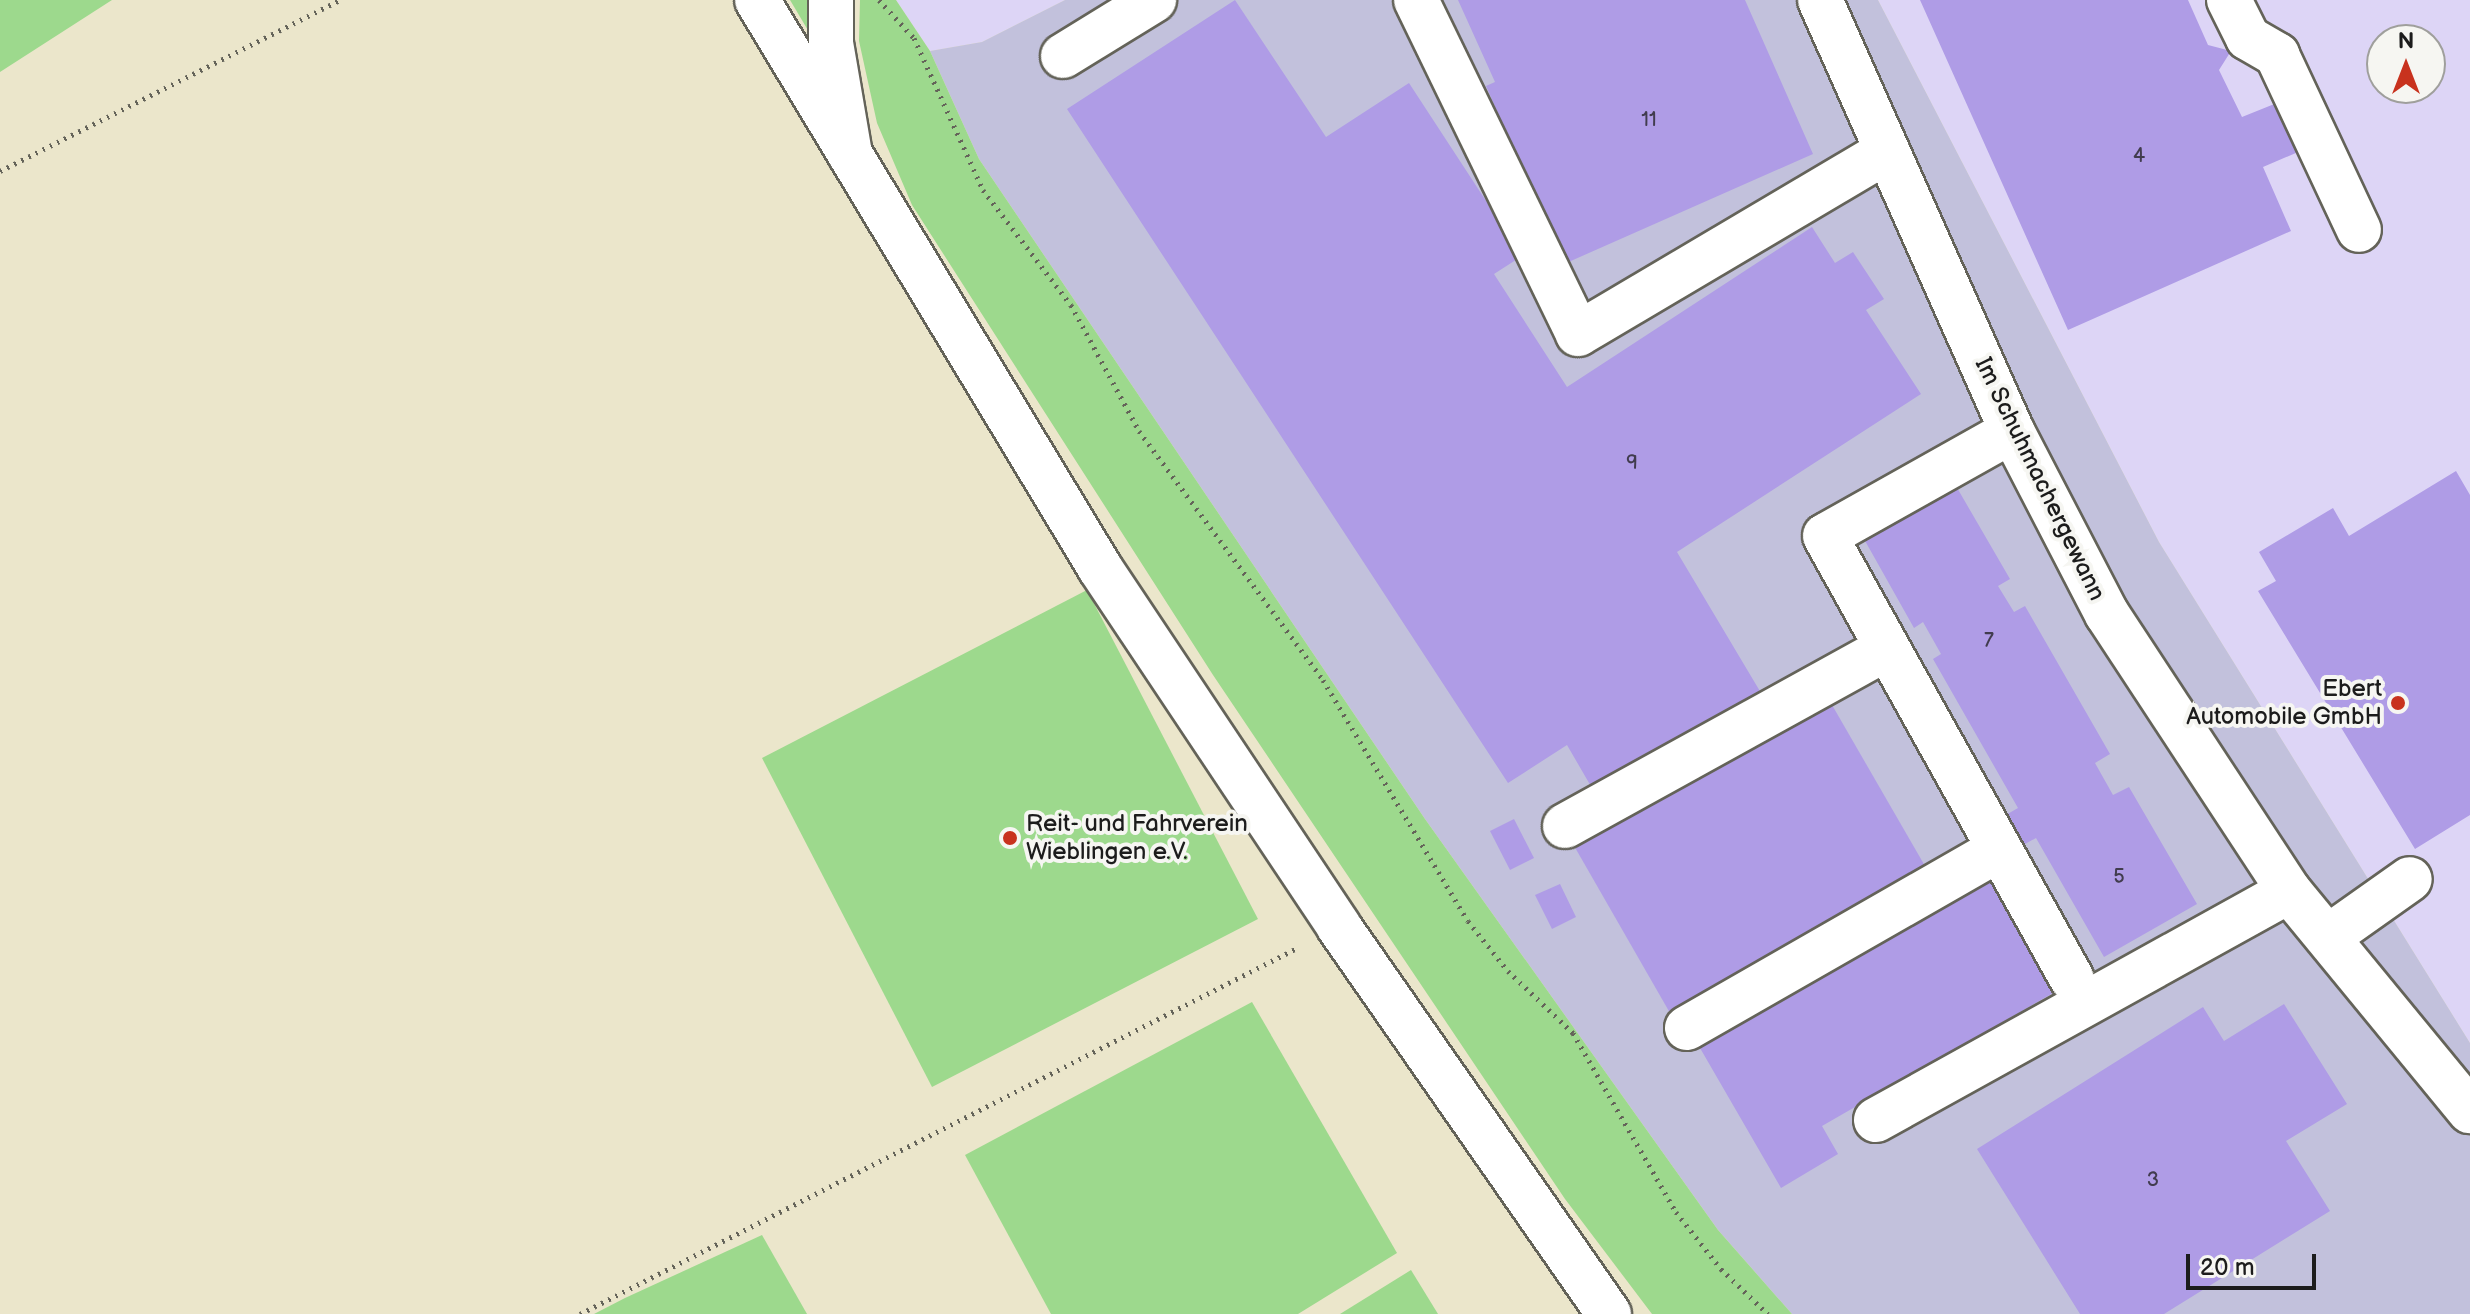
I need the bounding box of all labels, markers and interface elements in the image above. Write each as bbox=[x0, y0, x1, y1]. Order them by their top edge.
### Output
north arrow bbox=[2366, 24, 2446, 104]
text: N bbox=[2398, 28, 2414, 55]
house number: 11 bbox=[1641, 108, 1657, 132]
house number: 4 bbox=[2133, 144, 2145, 168]
street label: Im Schuhmachergewann bbox=[1968, 352, 2112, 606]
house number: 9 bbox=[1626, 451, 1638, 475]
house number: 7 bbox=[1984, 629, 1994, 653]
place label: Ebert Automobile GmbH bbox=[2186, 675, 2382, 731]
marker: Ebert Automobile GmbH bbox=[2389, 694, 2407, 712]
place label: Reit- und Fahrverein Wieblingen e.V. bbox=[1026, 810, 1249, 866]
marker: Reit- und Fahrverein Wieblingen e.V. bbox=[1001, 829, 1019, 847]
house number: 5 bbox=[2113, 865, 2125, 889]
house number: 3 bbox=[2147, 1168, 2159, 1192]
scale bar bbox=[2190, 1238, 2320, 1288]
text: 20 m bbox=[2200, 1253, 2255, 1282]

